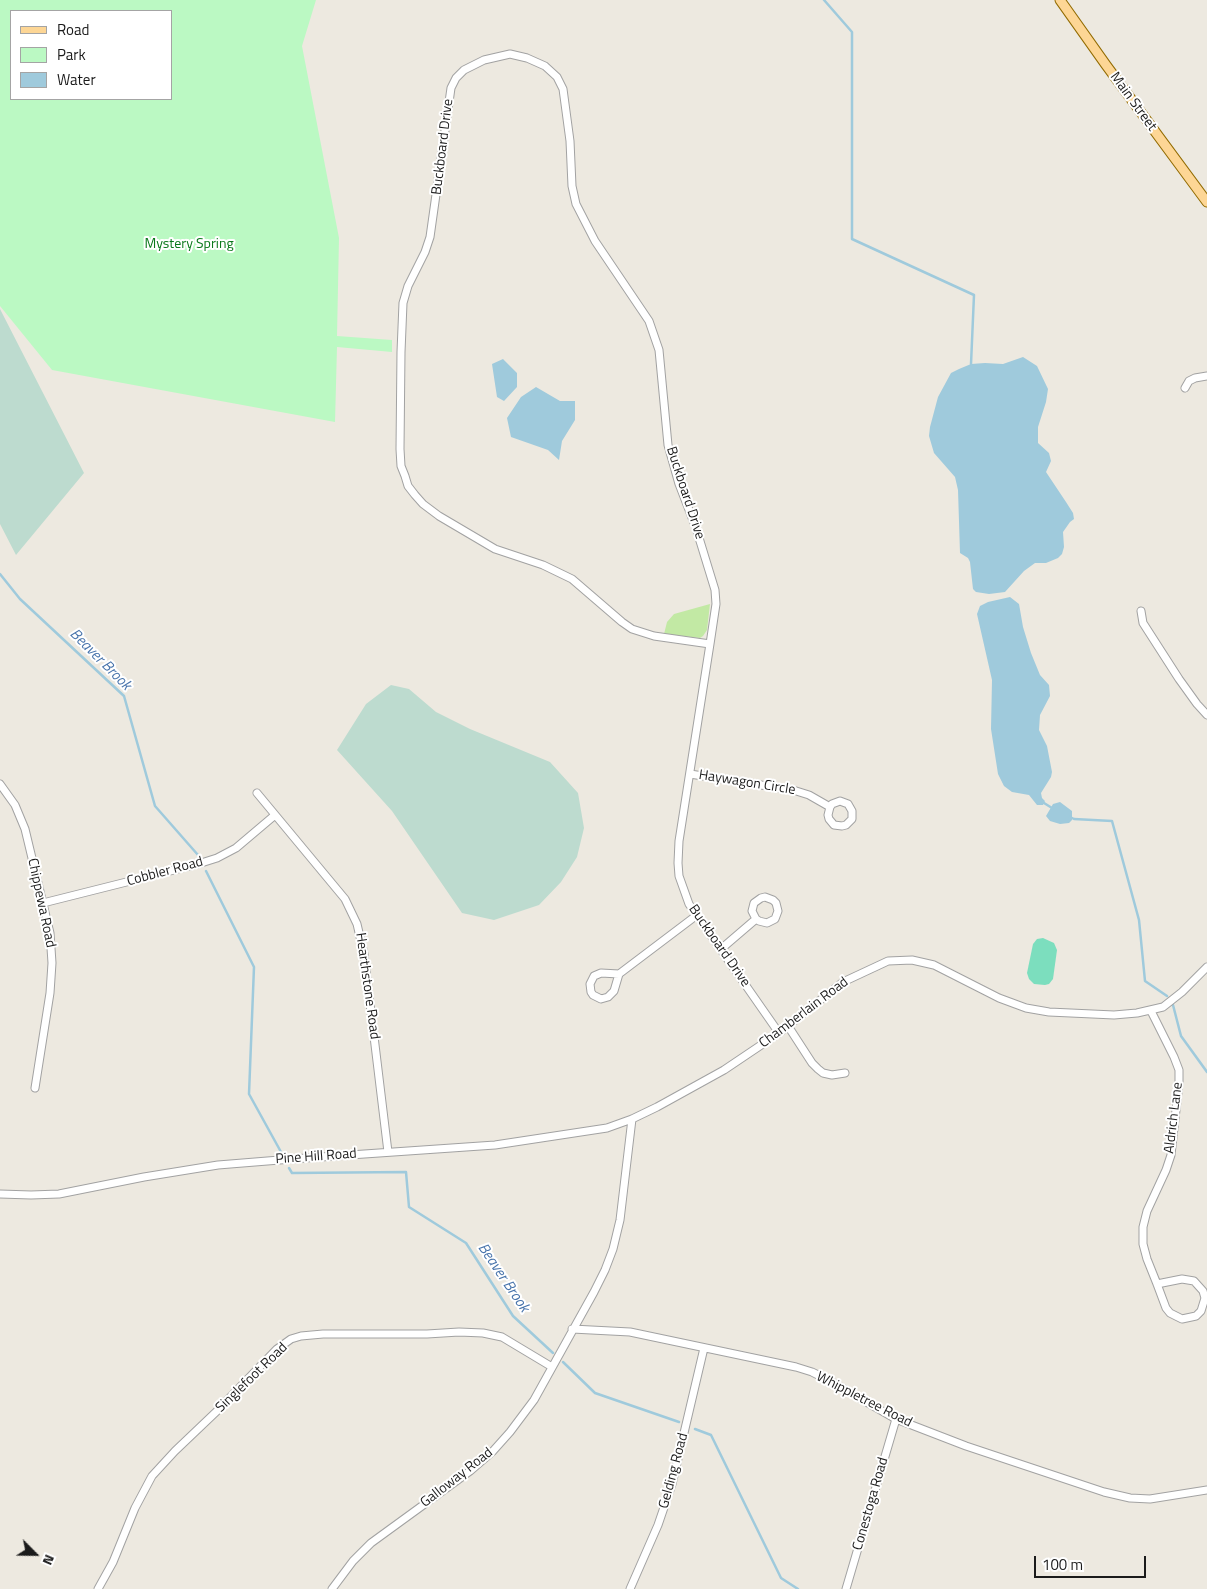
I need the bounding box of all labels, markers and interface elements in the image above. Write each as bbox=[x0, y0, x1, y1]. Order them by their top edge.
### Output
legend bbox=[10, 10, 172, 100]
text: Road bbox=[57, 18, 89, 41]
text: Park bbox=[57, 43, 86, 66]
text: Water bbox=[57, 68, 96, 91]
street label: Main Street bbox=[1106, 69, 1160, 135]
street label: Buckboard Drive bbox=[429, 98, 457, 196]
park label: Mystery Spring bbox=[144, 237, 234, 253]
street label: Buckboard Drive bbox=[662, 445, 708, 541]
water label: Beaver Brook bbox=[66, 626, 134, 694]
street label: Haywagon Circle bbox=[697, 767, 797, 799]
street label: Cobbler Road bbox=[125, 854, 205, 890]
street label: Chippewa Road bbox=[23, 857, 59, 949]
street label: Buckboard Drive bbox=[684, 902, 754, 990]
street label: Hearthstone Road bbox=[351, 932, 383, 1040]
street label: Chamberlain Road bbox=[756, 974, 852, 1052]
street label: Aldrich Lane bbox=[1161, 1081, 1187, 1155]
street label: Pine Hill Road bbox=[275, 1146, 357, 1168]
water label: Beaver Brook bbox=[473, 1240, 533, 1316]
street label: Singlefoot Road bbox=[213, 1340, 291, 1416]
street label: Whippletree Road bbox=[813, 1369, 915, 1431]
street label: Gelding Road bbox=[656, 1431, 692, 1511]
street label: Galloway Road bbox=[418, 1445, 496, 1511]
street label: Conestoga Road bbox=[850, 1456, 892, 1552]
north arrow bbox=[10, 1529, 60, 1579]
scale bar bbox=[1037, 1546, 1150, 1578]
text: N bbox=[38, 1551, 61, 1569]
text: 100 m bbox=[1042, 1553, 1083, 1576]

